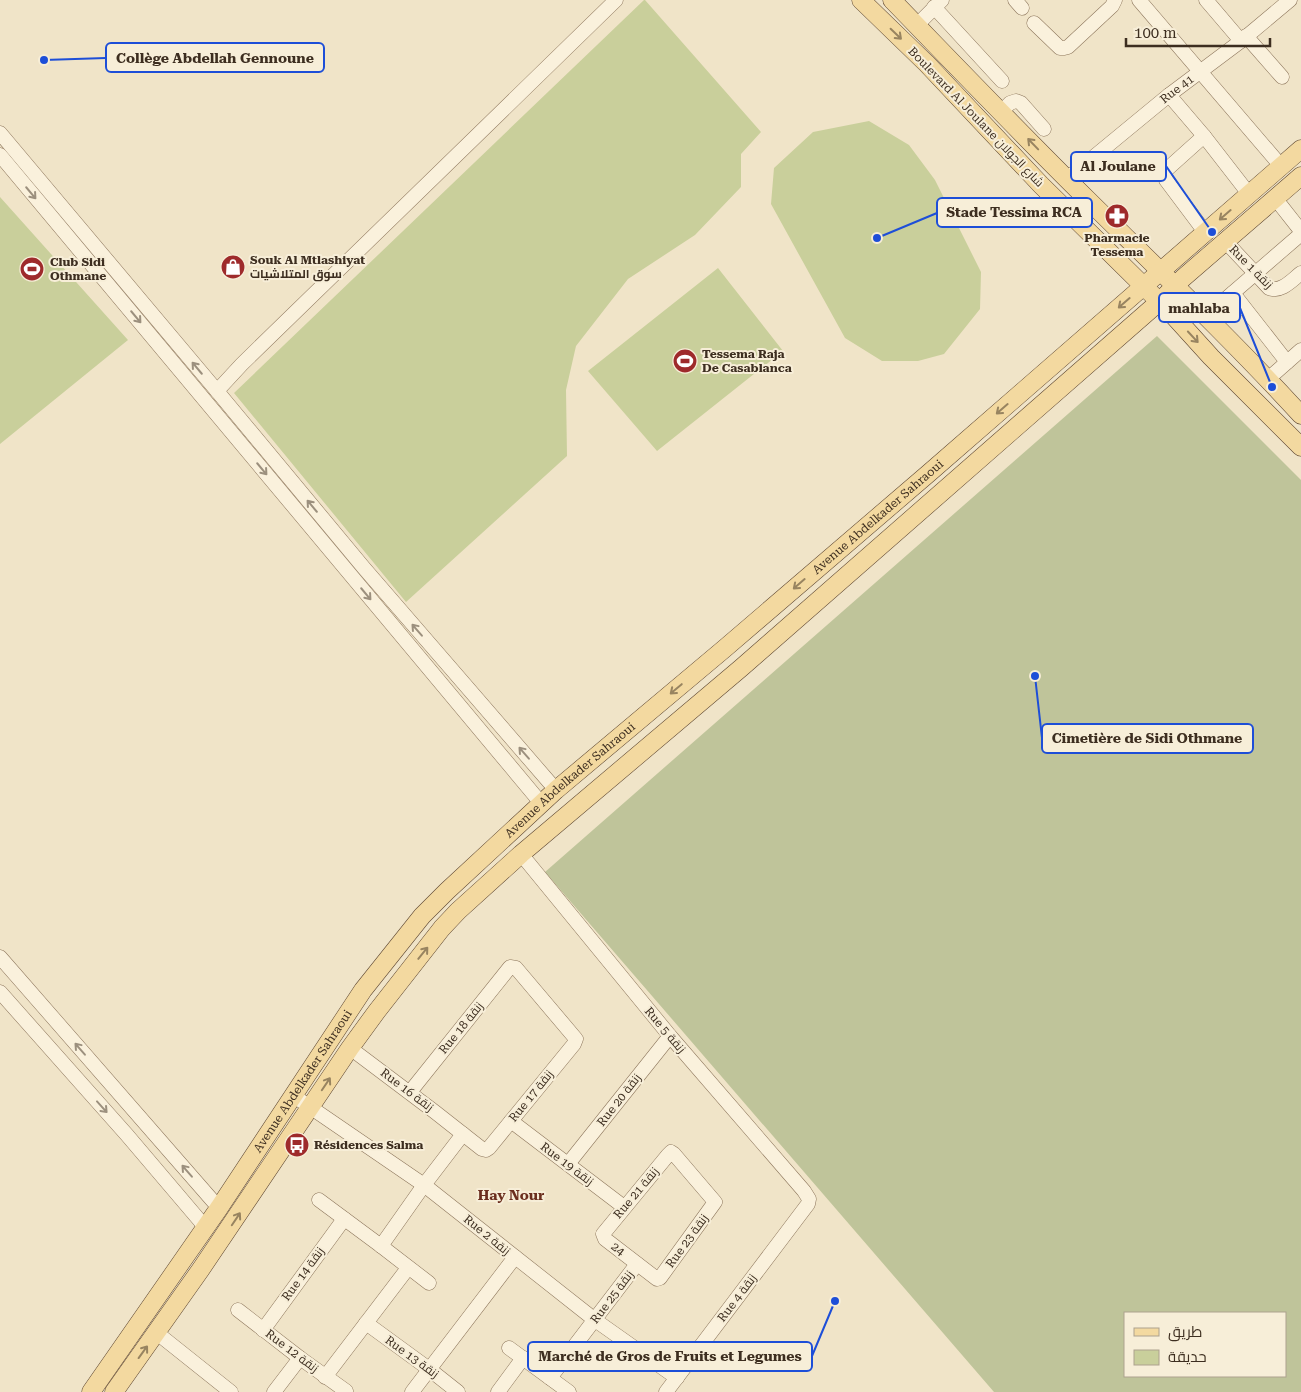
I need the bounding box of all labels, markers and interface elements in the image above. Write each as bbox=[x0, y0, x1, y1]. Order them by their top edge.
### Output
scale bar bbox=[1126, 15, 1270, 47]
text: 100 m bbox=[1134, 24, 1177, 42]
one-way arrow bbox=[890, 28, 902, 40]
callout: Collège Abdellah Gennoune bbox=[106, 43, 324, 72]
street label: Boulevard Al Joulane شارع الجولان bbox=[905, 44, 1047, 191]
text: Collège Abdellah Gennoune bbox=[116, 50, 314, 66]
street label: Rue 41 bbox=[1157, 72, 1197, 106]
one-way arrow bbox=[1027, 138, 1039, 150]
callout: Al Joulane bbox=[1071, 152, 1166, 181]
text: Al Joulane bbox=[1080, 158, 1156, 174]
one-way arrow bbox=[26, 186, 37, 199]
callout: Stade Tessima RCA bbox=[937, 198, 1092, 227]
pharmacy icon: Pharmacie Tessema bbox=[1104, 203, 1130, 229]
text: Stade Tessima RCA bbox=[946, 204, 1082, 220]
one-way arrow bbox=[1218, 209, 1231, 221]
place label: Pharmacie Tessema bbox=[1084, 231, 1150, 259]
street label: Rue 1 زنقة bbox=[1226, 242, 1276, 292]
place label: Souk Al Mtlashiyat سوق المتلاشيات bbox=[250, 253, 365, 282]
shop icon: Souk Al Mtlashiyat سوق المتلاشيات bbox=[220, 254, 246, 280]
place label: Club Sidi Othmane bbox=[50, 255, 106, 283]
sports icon: Club Sidi Othmane bbox=[19, 256, 45, 282]
callout: mahlaba bbox=[1159, 293, 1240, 322]
one-way arrow bbox=[1118, 297, 1131, 308]
text: mahlaba bbox=[1168, 300, 1230, 316]
one-way arrow bbox=[130, 311, 141, 324]
one-way arrow bbox=[1187, 330, 1199, 343]
place label: Tessema Raja De Casablanca bbox=[702, 347, 792, 375]
sports icon: Tessema Raja De Casablanca bbox=[672, 348, 698, 374]
one-way arrow bbox=[191, 361, 203, 374]
one-way arrow bbox=[995, 404, 1008, 415]
street label: Avenue Abdelkader Sahraoui bbox=[809, 457, 946, 577]
one-way arrow bbox=[256, 462, 267, 475]
one-way arrow bbox=[307, 500, 318, 513]
one-way arrow bbox=[793, 579, 806, 590]
one-way arrow bbox=[360, 588, 371, 601]
one-way arrow bbox=[411, 624, 423, 637]
one-way arrow bbox=[669, 684, 682, 695]
street label: Avenue Abdelkader Sahraoui bbox=[502, 720, 638, 841]
callout: Cimetière de Sidi Othmane bbox=[1042, 724, 1253, 753]
text: Cimetière de Sidi Othmane bbox=[1052, 730, 1242, 746]
one-way arrow bbox=[518, 746, 529, 759]
one-way arrow bbox=[417, 947, 428, 960]
street label: Rue 18 زنقة bbox=[436, 999, 486, 1057]
street label: Rue 5 زنقة bbox=[642, 1004, 688, 1056]
street label: Avenue Abdelkader Sahraoui bbox=[251, 1007, 355, 1155]
one-way arrow bbox=[75, 1043, 86, 1056]
street label: Rue 16 زنقة bbox=[378, 1066, 436, 1114]
street label: Rue 17 زنقة bbox=[506, 1067, 556, 1125]
street label: Rue 20 زنقة bbox=[594, 1071, 644, 1129]
one-way arrow bbox=[321, 1077, 331, 1091]
one-way arrow bbox=[96, 1101, 108, 1114]
bus stop icon: Résidences Salma bbox=[284, 1132, 310, 1158]
place label: Résidences Salma bbox=[314, 1138, 423, 1152]
street label: Rue 19 زنقة bbox=[538, 1140, 596, 1188]
street label: Rue 21 زنقة bbox=[610, 1164, 662, 1222]
one-way arrow bbox=[181, 1165, 193, 1178]
district label: Hay Nour bbox=[478, 1187, 545, 1203]
one-way arrow bbox=[230, 1212, 241, 1226]
street label: Rue 2 زنقة bbox=[461, 1212, 513, 1258]
street label: Rue 23 زنقة bbox=[663, 1212, 711, 1270]
street label: 24 bbox=[608, 1239, 628, 1259]
street label: Rue 14 زنقة bbox=[279, 1245, 327, 1303]
street label: Rue 25 زنقة bbox=[588, 1268, 636, 1326]
street label: Rue 4 زنقة bbox=[715, 1271, 759, 1325]
legend bbox=[1124, 1312, 1286, 1377]
text: طريق bbox=[1168, 1323, 1202, 1342]
street label: Rue 12 زنقة bbox=[263, 1327, 321, 1375]
street label: Rue 13 زنقة bbox=[383, 1333, 441, 1381]
callout: Marché de Gros de Fruits et Legumes bbox=[528, 1342, 812, 1371]
one-way arrow bbox=[137, 1346, 148, 1359]
text: Marché de Gros de Fruits et Legumes bbox=[538, 1348, 802, 1364]
text: حديقة bbox=[1168, 1348, 1207, 1366]

